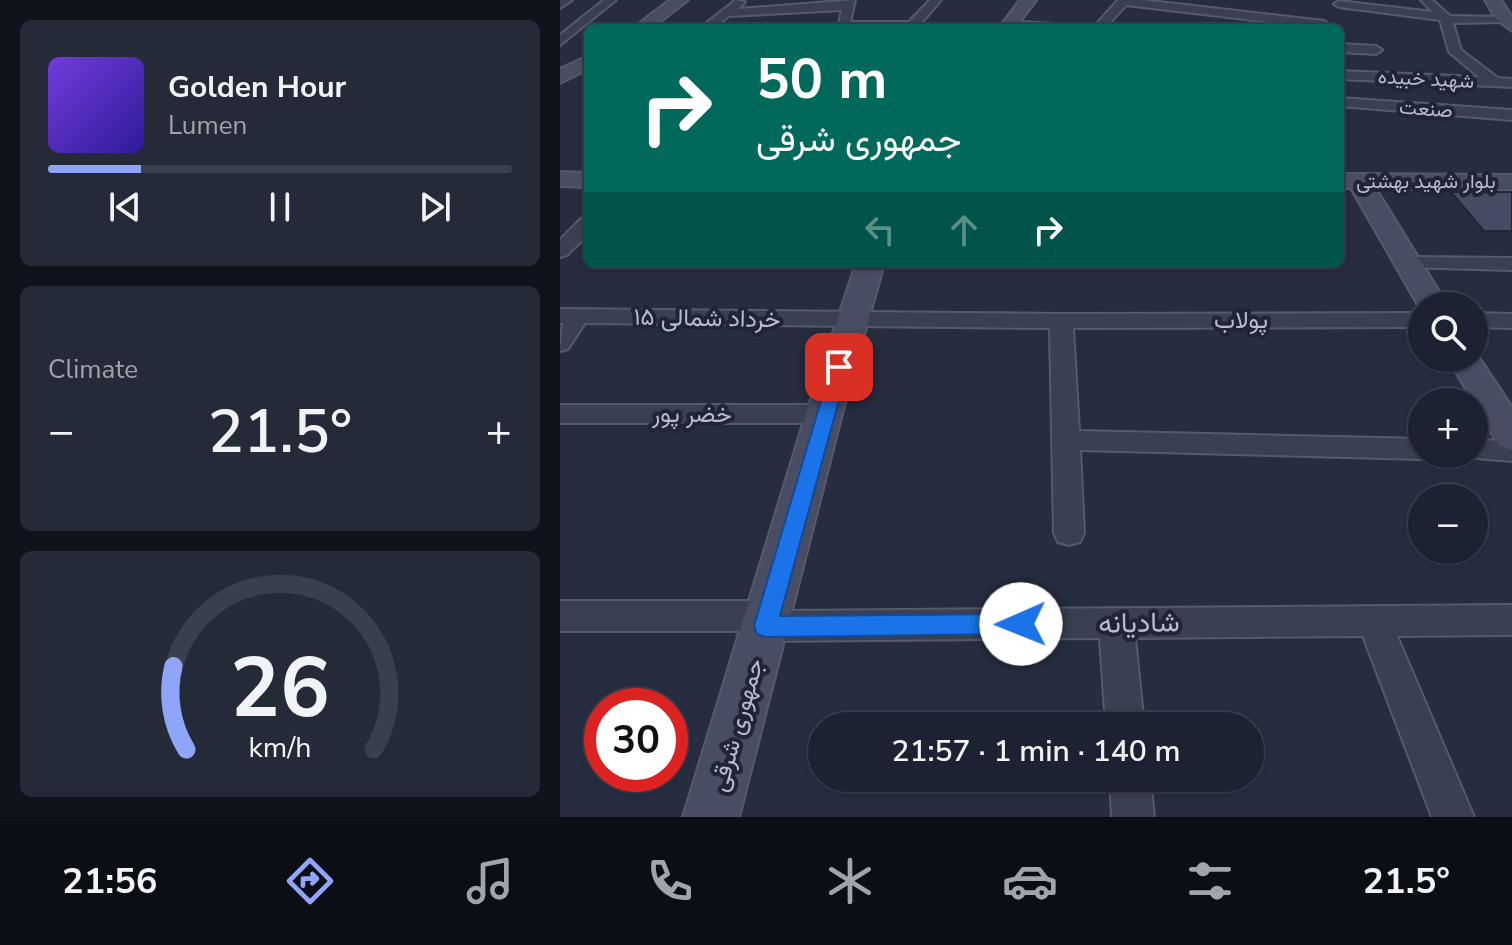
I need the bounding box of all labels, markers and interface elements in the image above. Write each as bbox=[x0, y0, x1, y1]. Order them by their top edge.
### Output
text: 50 m bbox=[756, 41, 887, 118]
icon: right bbox=[624, 56, 728, 160]
street label: شهید خبیده bbox=[1377, 63, 1475, 95]
text: Golden Hour bbox=[168, 67, 346, 108]
street label: صنعت bbox=[1398, 94, 1454, 124]
text: Lumen bbox=[168, 108, 247, 143]
text: جمهوری شرقی bbox=[756, 115, 961, 164]
street label: بلوار شهید بهشتی bbox=[1356, 168, 1496, 195]
icon: previous bbox=[103, 185, 147, 229]
icon: pause bbox=[258, 185, 302, 229]
icon: next bbox=[413, 185, 457, 229]
icon: left bbox=[858, 208, 902, 252]
icon: ahead bbox=[942, 208, 986, 252]
icon: right bbox=[1026, 208, 1070, 252]
map controls bbox=[1408, 292, 1488, 564]
button: search bbox=[1408, 292, 1488, 372]
street label: ۱۵ خرداد شمالی bbox=[633, 301, 781, 335]
street label: پولاب bbox=[1214, 304, 1268, 336]
pin bbox=[805, 333, 873, 401]
icon: arrive bbox=[817, 345, 861, 389]
text: Climate bbox=[48, 352, 138, 387]
button: + bbox=[1408, 388, 1488, 468]
text: 21.5° bbox=[208, 391, 352, 473]
street label: خضر پور bbox=[651, 398, 732, 430]
text: − bbox=[48, 402, 74, 462]
text: + bbox=[486, 402, 512, 462]
button: − bbox=[1408, 484, 1488, 564]
position arrow bbox=[979, 582, 1063, 666]
street label: شادیانه bbox=[1098, 603, 1180, 643]
text: 26 bbox=[230, 632, 330, 745]
street label: جمهوری شرقی bbox=[703, 655, 771, 795]
speed limit sign: 30 bbox=[584, 688, 688, 792]
text: km/h bbox=[249, 728, 311, 767]
text: 21:57 · 1 min · 140 m bbox=[891, 731, 1181, 772]
icon: directions bbox=[282, 853, 338, 909]
icon: music bbox=[462, 853, 518, 909]
icon: phone bbox=[642, 853, 698, 909]
icon: climate bbox=[822, 853, 878, 909]
icon: car bbox=[1002, 853, 1058, 909]
icon: filters bbox=[1182, 853, 1238, 909]
text: 21:56 bbox=[62, 857, 157, 906]
text: 21.5° bbox=[1363, 857, 1450, 906]

